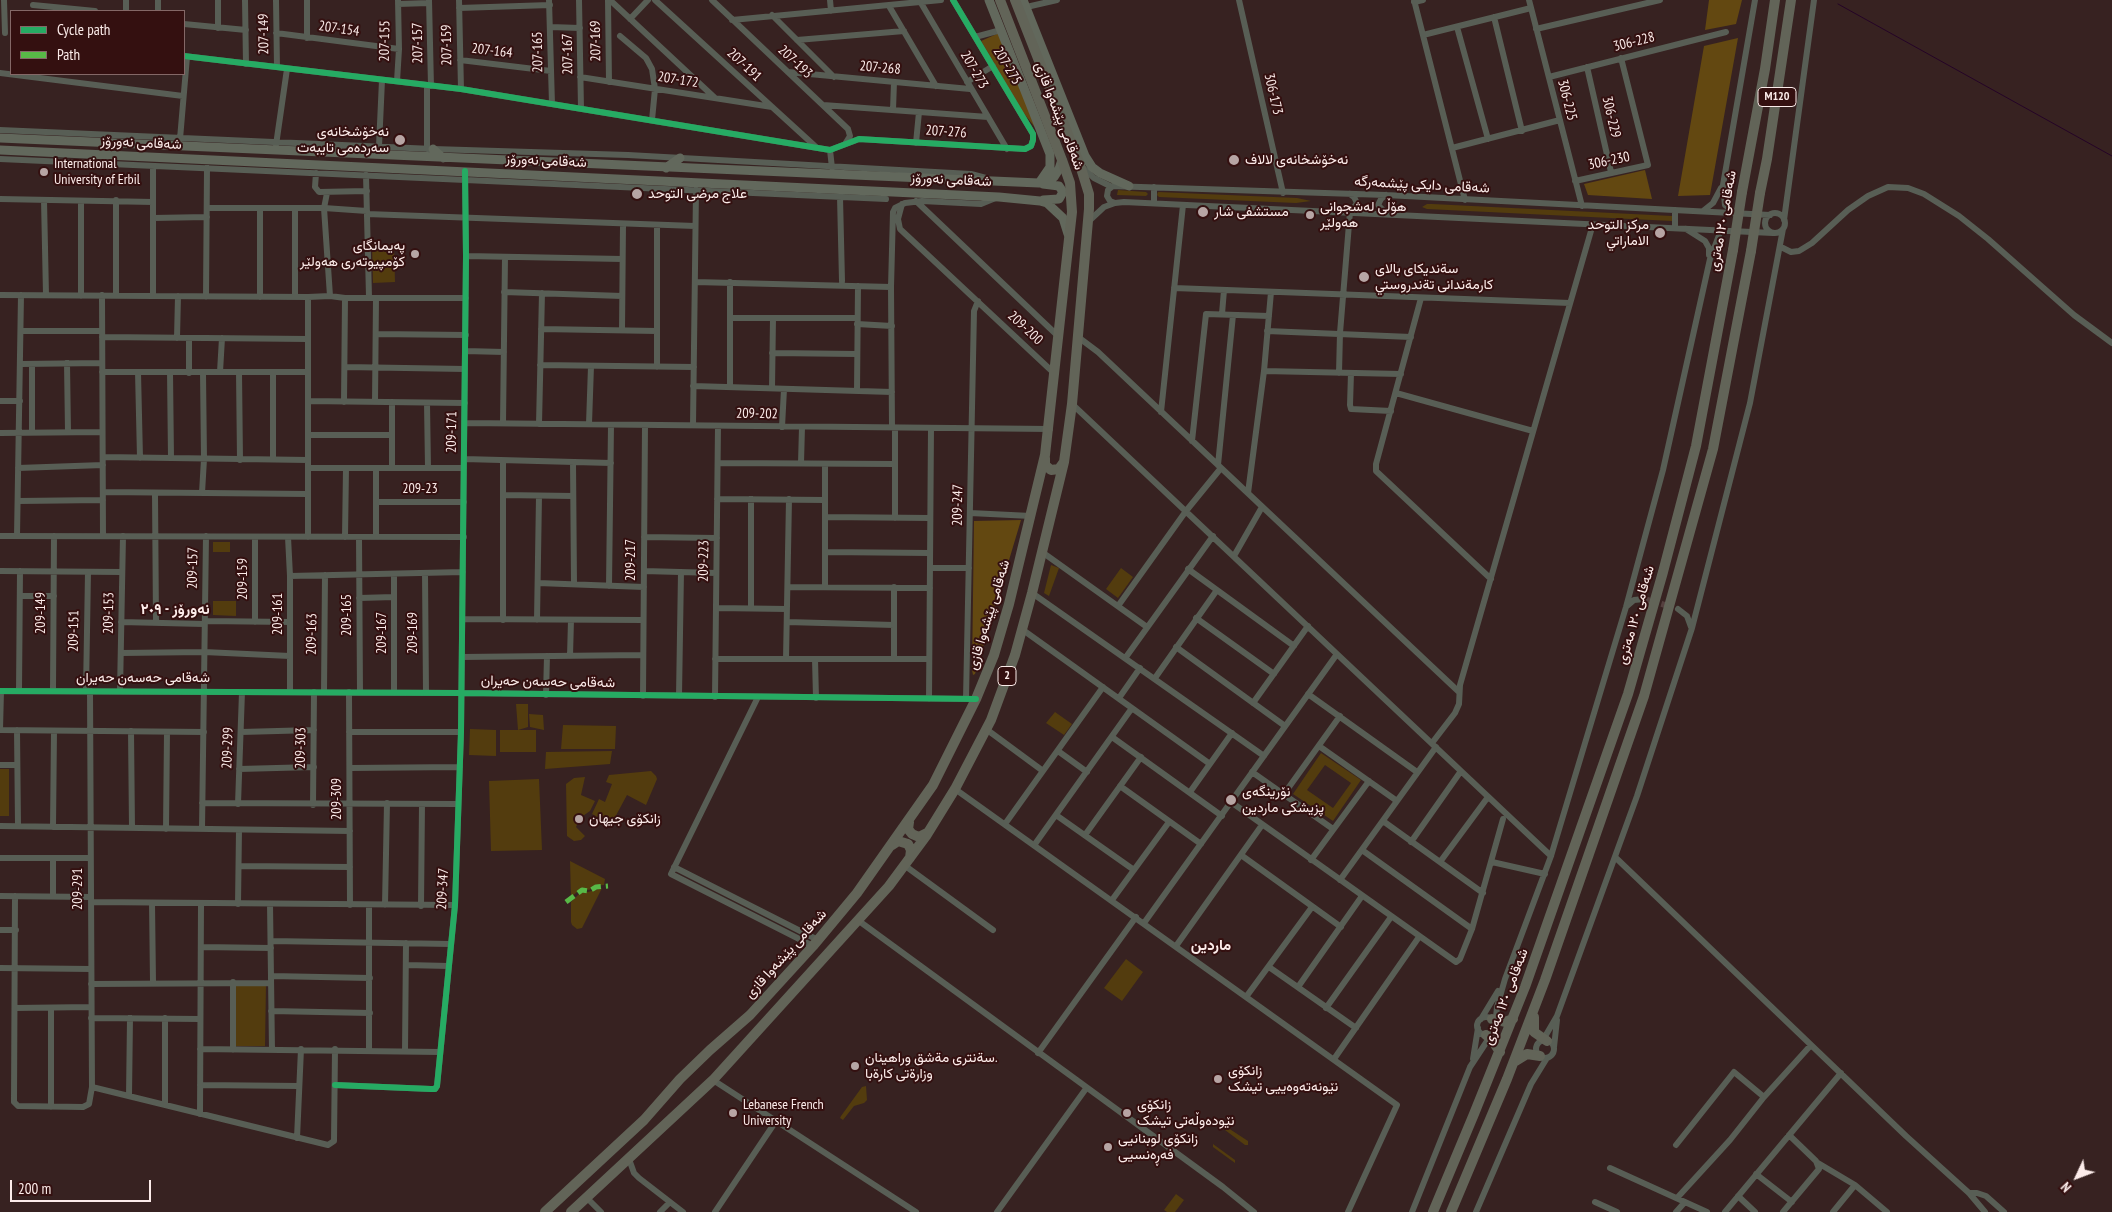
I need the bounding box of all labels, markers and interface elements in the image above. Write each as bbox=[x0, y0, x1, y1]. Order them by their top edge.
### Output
legend bbox=[10, 10, 185, 75]
street label: 207-149 bbox=[255, 13, 273, 55]
street label: 207-154 bbox=[317, 18, 361, 40]
text: Cycle path bbox=[57, 20, 110, 39]
street label: 207-155 bbox=[376, 20, 394, 62]
street label: 207-169 bbox=[587, 20, 605, 62]
street label: 207-157 bbox=[409, 22, 427, 64]
street label: 207-159 bbox=[438, 24, 456, 66]
street label: 306-228 bbox=[1612, 29, 1656, 55]
street label: 207-165 bbox=[529, 31, 547, 73]
street label: 207-167 bbox=[559, 33, 577, 75]
street label: 207-164 bbox=[471, 40, 513, 62]
street label: 207-193 bbox=[774, 42, 816, 82]
street label: 207-275 bbox=[989, 44, 1025, 88]
text: Path bbox=[57, 45, 80, 64]
street label: 207-191 bbox=[723, 45, 765, 85]
street label: 207-273 bbox=[956, 48, 992, 92]
street label: 207-268 bbox=[859, 58, 901, 78]
street label: شەقامی پێشەوا قازی bbox=[1031, 60, 1087, 172]
street label: 207-172 bbox=[656, 68, 700, 92]
street label: 306-173 bbox=[1260, 72, 1286, 116]
street label: 306-225 bbox=[1554, 78, 1580, 122]
road number: M120 bbox=[1758, 88, 1796, 106]
street label: 306-229 bbox=[1598, 95, 1624, 139]
street label: 207-276 bbox=[925, 122, 967, 142]
place label: نەخۆشخانەی سەردەمی تایبەت bbox=[297, 124, 389, 156]
street label: شەقامی نەورۆز bbox=[100, 132, 182, 154]
marker: نەخۆشخانەی سەردەمی تایبەت bbox=[393, 133, 407, 147]
street label: 306-230 bbox=[1587, 148, 1631, 174]
street label: شەقامی نەورۆز bbox=[505, 150, 587, 172]
place label: نەخۆشخانەی لالاف bbox=[1245, 152, 1348, 168]
marker: نەخۆشخانەی لالاف bbox=[1227, 153, 1241, 167]
place label: International University of Erbil bbox=[54, 156, 140, 188]
marker: International University of Erbil bbox=[38, 166, 50, 178]
street label: شەقامی نەورۆز bbox=[910, 169, 992, 191]
street label: شەقامی ١٢٠ مەتری bbox=[1706, 169, 1740, 273]
street label: شەقامی دایکی پێشمەرگە bbox=[1354, 173, 1490, 197]
place label: علاج مرضى التوحد bbox=[648, 186, 747, 202]
marker: علاج مرضى التوحد bbox=[630, 187, 644, 201]
place label: هۆڵی لەشجوانی هەولێر bbox=[1320, 199, 1406, 232]
place label: مستشفى شار bbox=[1214, 204, 1289, 220]
marker: مستشفى شار bbox=[1196, 205, 1210, 219]
marker: هۆڵی لەشجوانی هەولێر bbox=[1304, 209, 1316, 221]
place label: مركز التوحد الاماراتي bbox=[1587, 217, 1649, 250]
marker: مركز التوحد الاماراتي bbox=[1653, 226, 1667, 240]
place label: پەیمانگای کۆمپیوتەری هەولێر bbox=[300, 238, 405, 270]
marker: پەیمانگای کۆمپیوتەری هەولێر bbox=[409, 248, 421, 260]
place label: سةنديكاى بالاى كارمةندانى تةندروستي bbox=[1375, 261, 1493, 294]
marker: سةنديكاى بالاى كارمةندانى تةندروستي bbox=[1357, 270, 1371, 284]
street label: 209-200 bbox=[1004, 308, 1046, 348]
street label: 209-202 bbox=[736, 405, 778, 423]
street label: 209-171 bbox=[443, 411, 461, 453]
street label: 209-23 bbox=[402, 481, 438, 497]
street label: 209-247 bbox=[949, 484, 967, 526]
street label: 209-217 bbox=[623, 539, 639, 581]
street label: 209-223 bbox=[695, 540, 713, 582]
street label: 209-157 bbox=[184, 547, 202, 589]
street label: 209-159 bbox=[235, 558, 251, 600]
street label: شەقامی پێشەوا قازی bbox=[964, 558, 1014, 672]
street label: شەقامی ١٢٠ مەتری bbox=[1614, 564, 1658, 666]
street label: 209-149 bbox=[33, 592, 49, 634]
street label: 209-153 bbox=[100, 592, 118, 634]
street label: 209-161 bbox=[270, 593, 286, 635]
street label: 209-165 bbox=[339, 594, 355, 636]
district label: نەورۆز - ٢٠٩ bbox=[140, 601, 210, 619]
street label: 209-151 bbox=[65, 610, 83, 652]
street label: 209-167 bbox=[374, 612, 390, 654]
street label: 209-169 bbox=[405, 612, 421, 654]
street label: 209-163 bbox=[303, 613, 321, 655]
road number: 2 bbox=[998, 666, 1016, 686]
street label: شەقامی حەسەن حەیران bbox=[76, 670, 210, 686]
street label: شەقامی حەسەن حەیران bbox=[481, 672, 615, 692]
street label: 209-299 bbox=[219, 727, 237, 769]
street label: 209-303 bbox=[292, 727, 310, 769]
street label: 209-309 bbox=[329, 778, 345, 820]
place label: نۆرینگەی پزیشکی ماردین bbox=[1242, 784, 1324, 816]
marker: نۆرینگەی پزیشکی ماردین bbox=[1224, 793, 1238, 807]
place label: زانکۆی جیھان bbox=[589, 811, 661, 827]
marker: زانکۆی جیھان bbox=[573, 813, 585, 825]
street label: 209-291 bbox=[70, 868, 86, 910]
street label: 209-347 bbox=[434, 868, 452, 910]
street label: شەقامی پێشەوا قازی bbox=[742, 906, 830, 1002]
district label: ماردین bbox=[1191, 937, 1231, 955]
street label: شەقامی ١٢٠ مەتری bbox=[1480, 946, 1532, 1048]
place label: سةنترى مةشق وراهينان. وزارةتى كارةبا bbox=[865, 1050, 997, 1082]
marker: سةنترى مةشق وراهينان. وزارةتى كارةبا bbox=[849, 1060, 861, 1072]
place label: زانکۆی نێونەتەوەییی تیشک bbox=[1228, 1063, 1338, 1096]
marker: زانکۆی نێونەتەوەییی تیشک bbox=[1212, 1073, 1224, 1085]
place label: Lebanese French University bbox=[743, 1097, 824, 1130]
place label: زانکۆی نێودەوڵەتی تیشک bbox=[1137, 1097, 1235, 1130]
marker: Lebanese French University bbox=[727, 1107, 739, 1119]
marker: زانکۆی نێودەوڵەتی تیشک bbox=[1121, 1107, 1133, 1119]
place label: زانکۆی لوبنانیی فەڕەنسیی bbox=[1118, 1131, 1198, 1164]
marker: زانکۆی لوبنانیی فەڕەنسیی bbox=[1102, 1141, 1114, 1153]
north arrow bbox=[2052, 1152, 2102, 1202]
scale bar bbox=[12, 1170, 154, 1202]
text: N bbox=[2057, 1178, 2075, 1196]
text: 200 m bbox=[18, 1179, 51, 1198]

